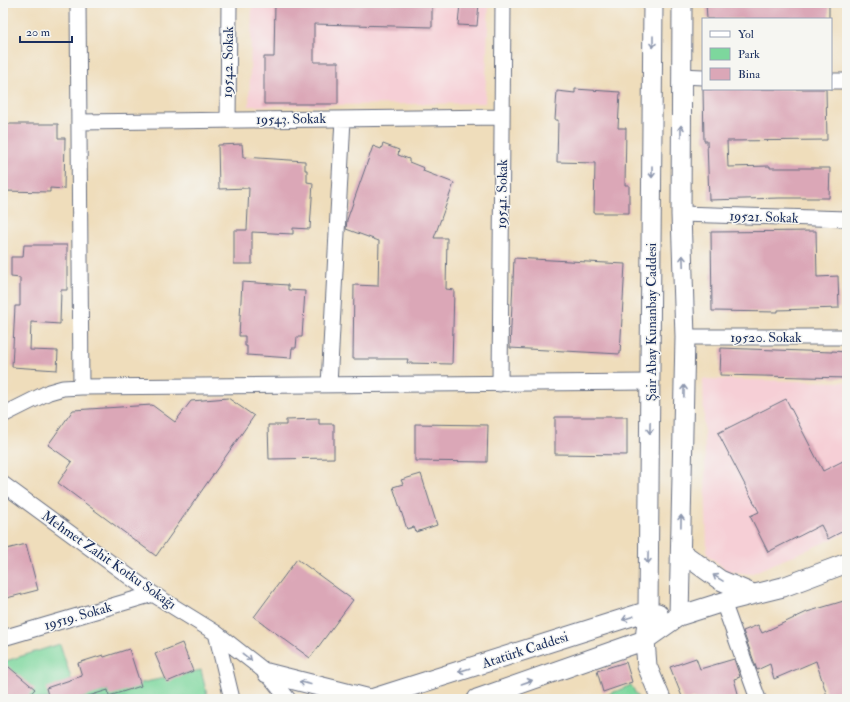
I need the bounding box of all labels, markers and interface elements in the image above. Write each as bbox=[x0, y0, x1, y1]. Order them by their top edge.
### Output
scale bar bbox=[20, 18, 72, 44]
legend bbox=[702, 18, 832, 90]
text: 20 m bbox=[26, 25, 51, 40]
street label: 19542. Sokak bbox=[219, 26, 237, 98]
text: Yol bbox=[738, 27, 754, 42]
one-way arrow bbox=[649, 35, 657, 48]
text: Park bbox=[738, 47, 760, 62]
text: Bina bbox=[738, 67, 761, 82]
street label: 19543. Sokak bbox=[256, 110, 326, 128]
one-way arrow bbox=[677, 125, 685, 138]
street label: 19541. Sokak bbox=[493, 159, 511, 229]
one-way arrow bbox=[648, 165, 656, 178]
street label: 19521. Sokak bbox=[729, 207, 799, 227]
street label: Şair Abay Kunanbay Caddesi bbox=[643, 242, 661, 401]
one-way arrow bbox=[679, 255, 686, 268]
street label: 19520. Sokak bbox=[730, 329, 802, 346]
one-way arrow bbox=[680, 385, 688, 398]
one-way arrow bbox=[646, 421, 654, 434]
street label: Mehmet Zahit Kotku Sokağı bbox=[38, 507, 180, 613]
one-way arrow bbox=[677, 515, 685, 528]
one-way arrow bbox=[645, 551, 652, 564]
one-way arrow bbox=[712, 573, 724, 581]
street label: 19519. Sokak bbox=[42, 598, 114, 634]
one-way arrow bbox=[622, 614, 634, 622]
street label: Atatürk Caddesi bbox=[479, 628, 571, 672]
one-way arrow bbox=[241, 653, 252, 661]
one-way arrow bbox=[457, 667, 470, 674]
one-way arrow bbox=[521, 677, 533, 685]
one-way arrow bbox=[299, 678, 312, 686]

